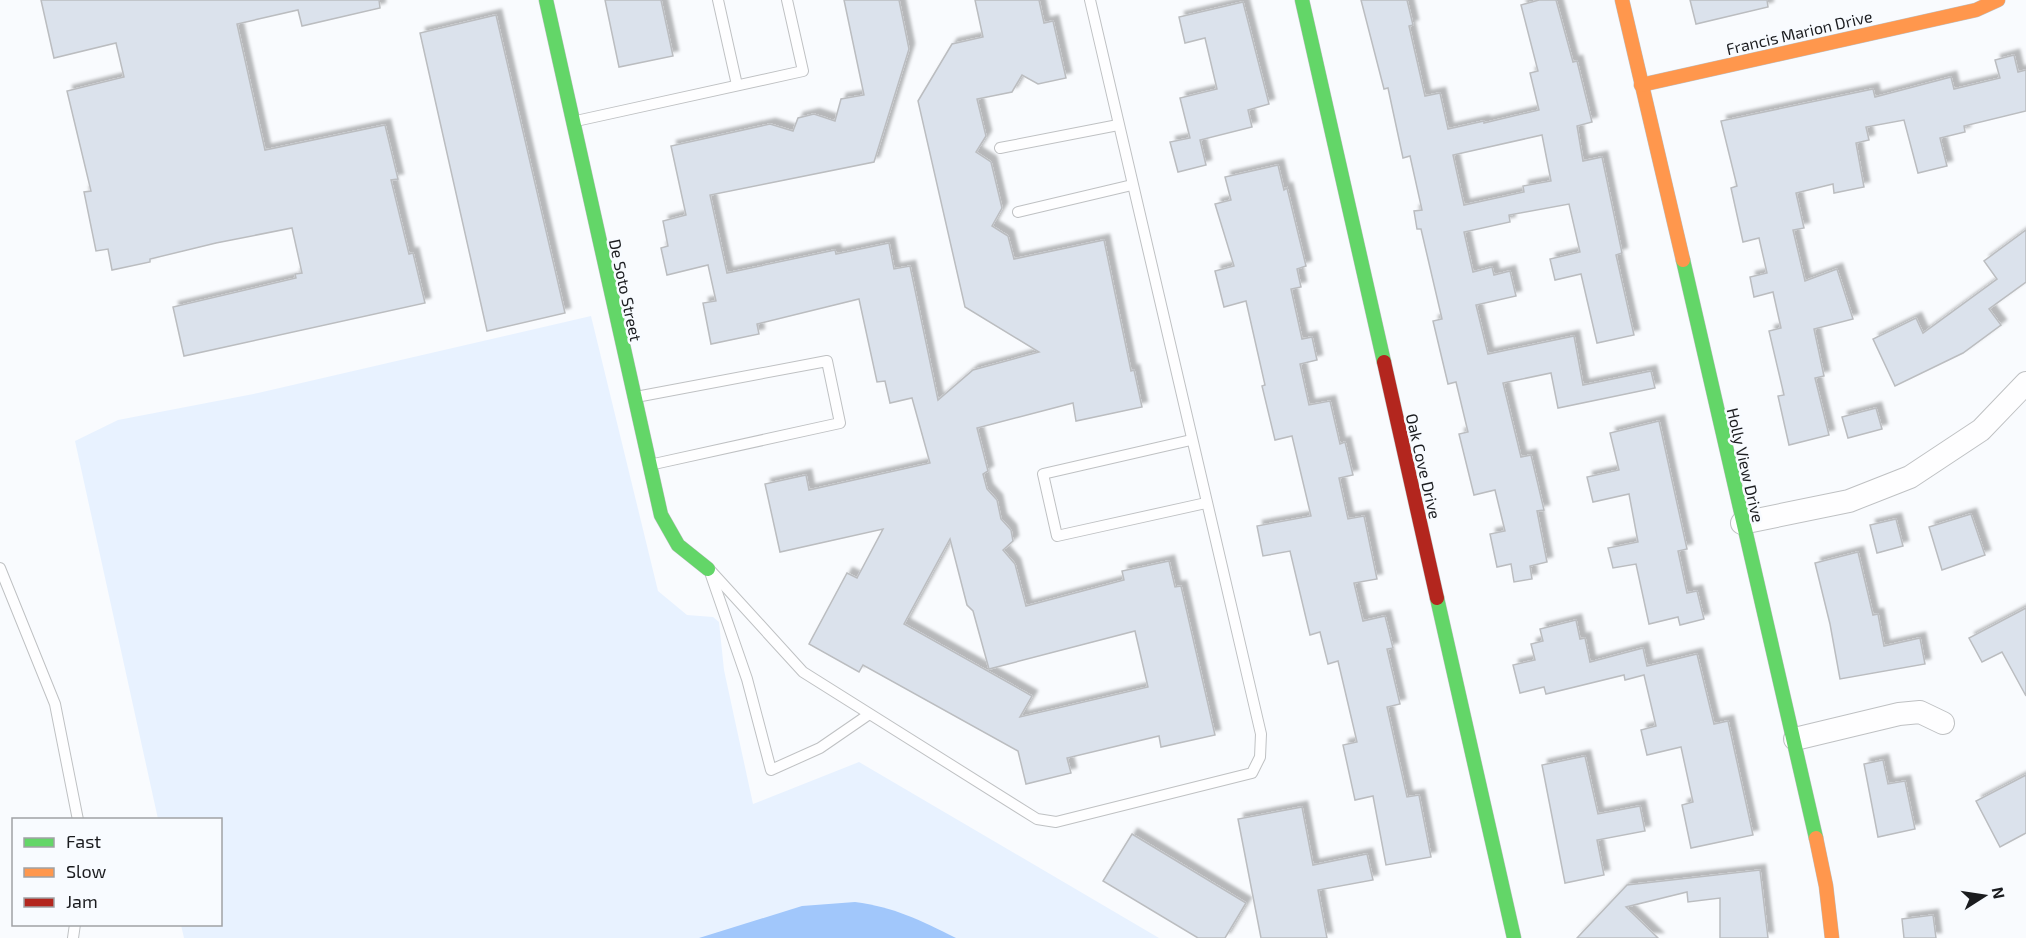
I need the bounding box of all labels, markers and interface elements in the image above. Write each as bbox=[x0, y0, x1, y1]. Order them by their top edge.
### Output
street label: Francis Marion Drive bbox=[1724, 6, 1874, 58]
street label: De Soto Street bbox=[606, 237, 646, 343]
street label: Holly View Drive bbox=[1724, 406, 1768, 524]
street label: Oak Cove Drive bbox=[1403, 411, 1445, 521]
legend bbox=[12, 818, 222, 926]
text: Fast bbox=[66, 830, 101, 852]
text: Slow bbox=[66, 860, 107, 882]
north arrow bbox=[1954, 866, 2014, 926]
text: N bbox=[1989, 885, 2010, 900]
text: Jam bbox=[66, 890, 98, 912]

